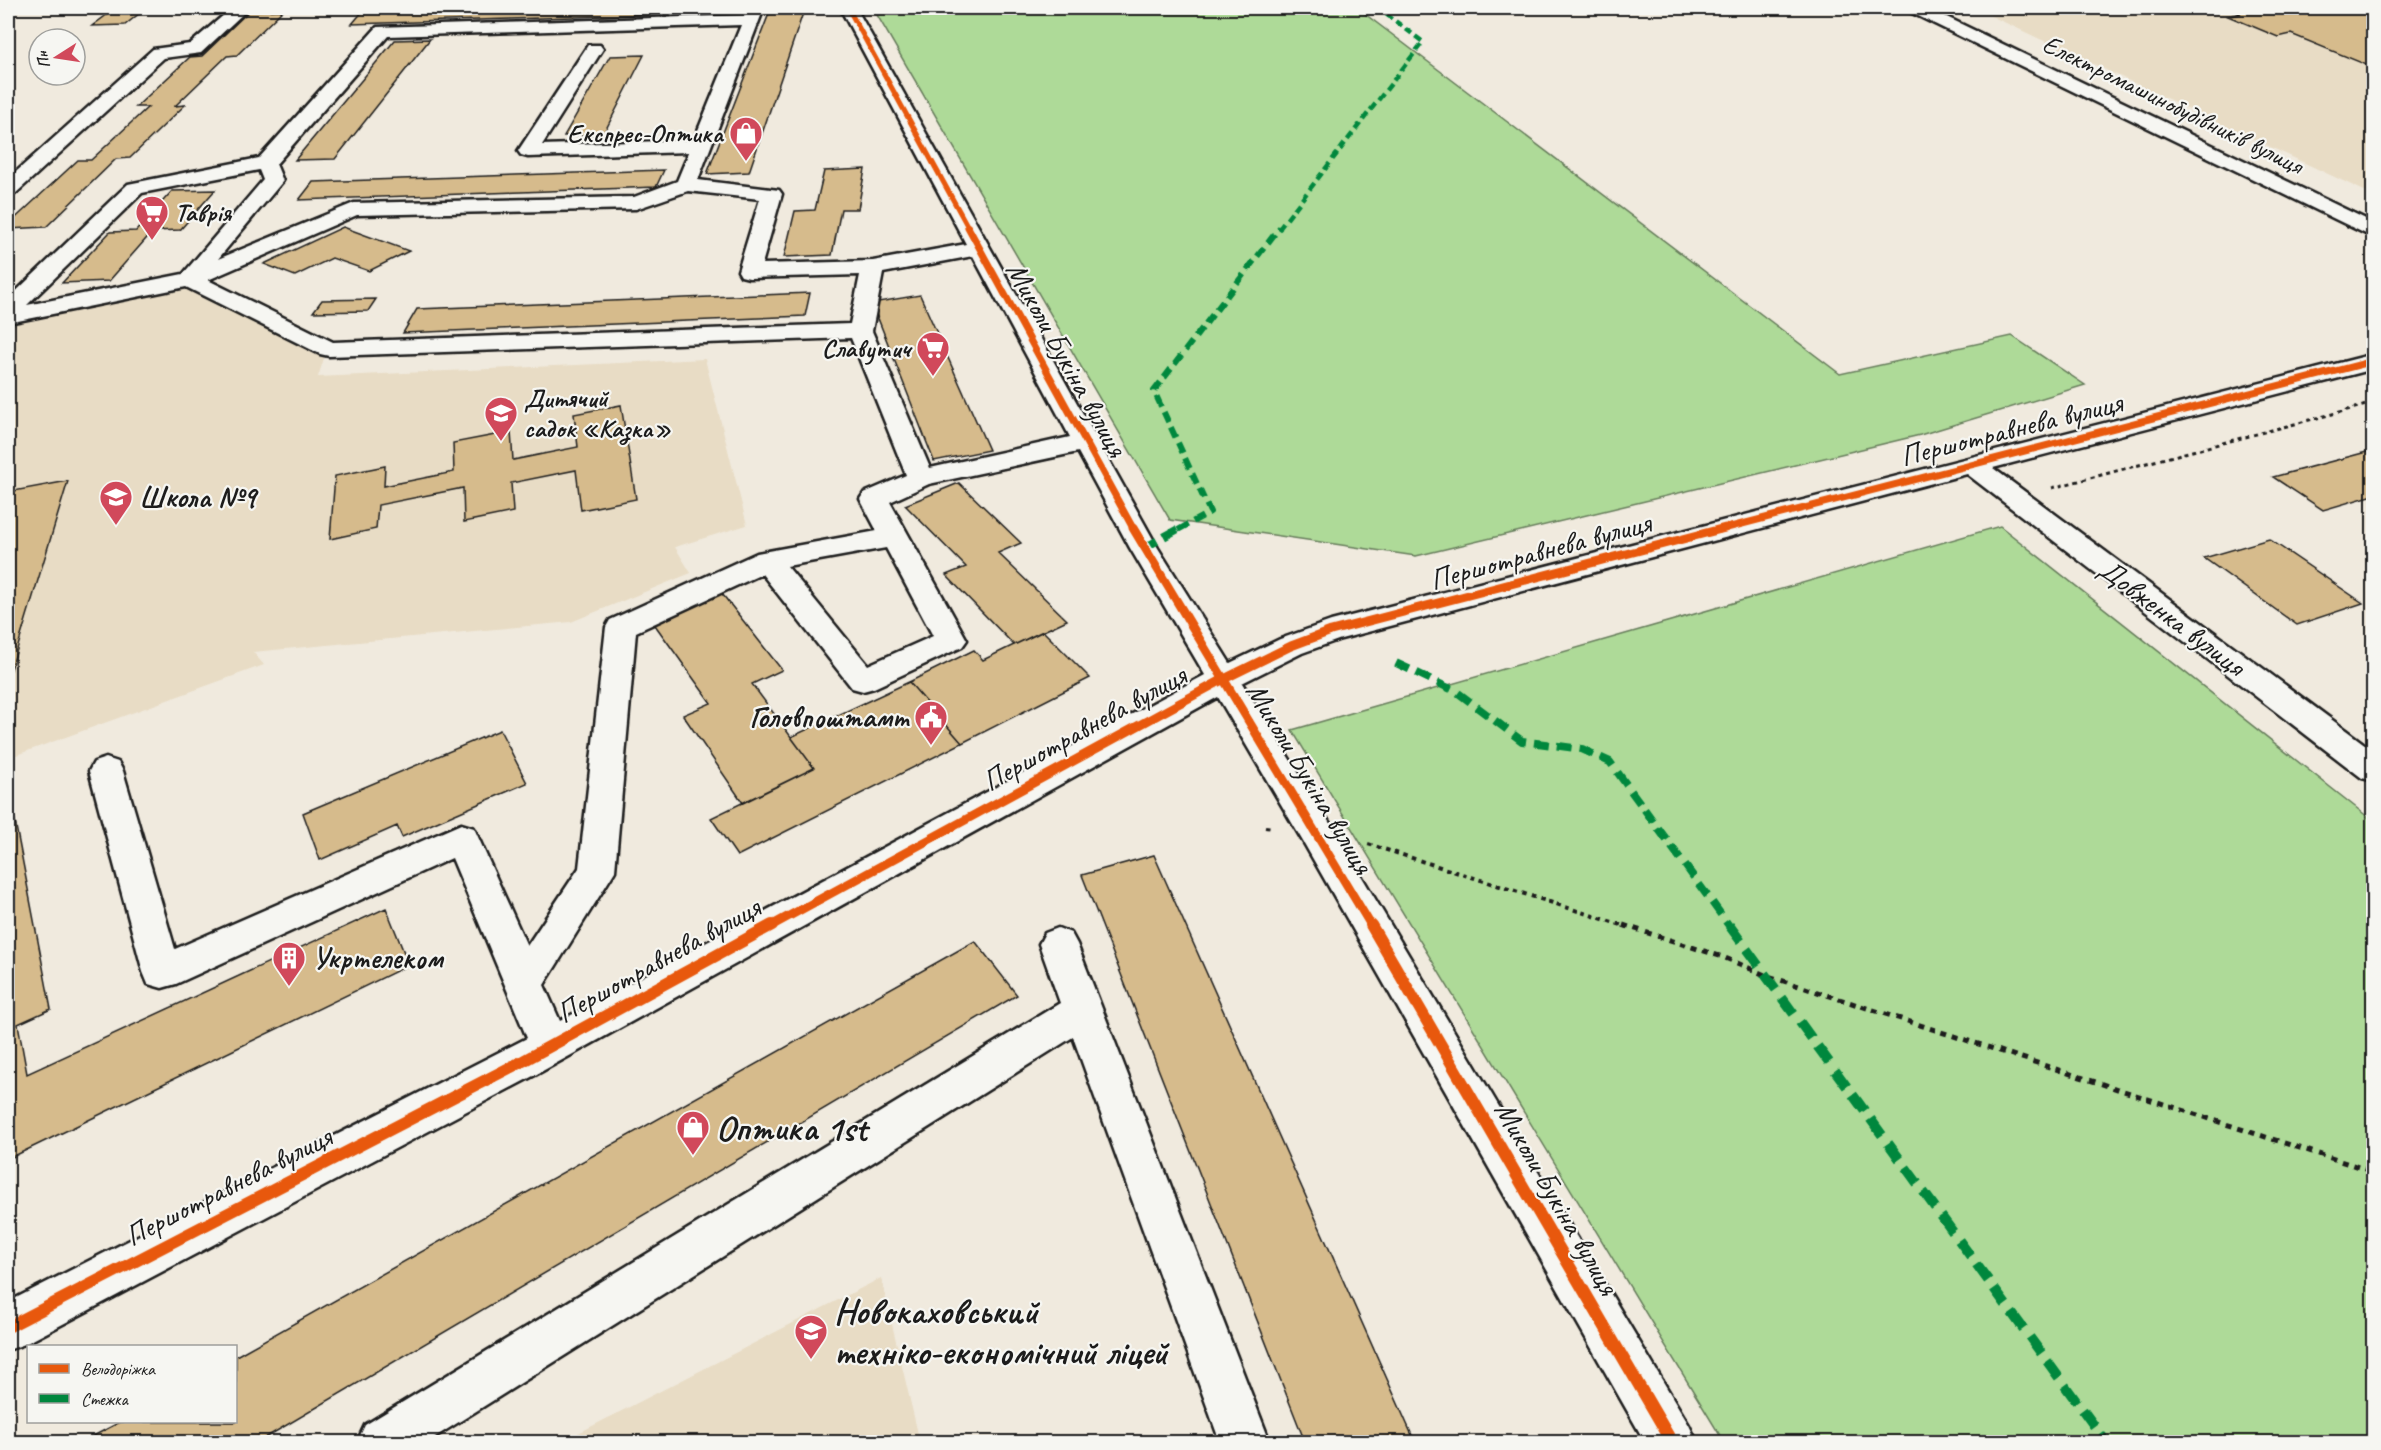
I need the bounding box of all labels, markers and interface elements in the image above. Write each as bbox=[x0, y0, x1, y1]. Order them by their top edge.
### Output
north arrow bbox=[27, 27, 87, 87]
street label: Електромашинобудівників вулиця bbox=[2037, 27, 2310, 183]
text: Пн bbox=[32, 49, 55, 70]
shop icon: Експрес-Оптика bbox=[728, 115, 764, 162]
place label: Експрес-Оптика bbox=[567, 117, 725, 150]
supermarket icon: Таврія bbox=[134, 194, 170, 241]
place label: Таврія bbox=[175, 196, 233, 229]
street label: Миколи Букіна вулиця bbox=[998, 255, 1137, 464]
supermarket icon: Славутич bbox=[915, 330, 951, 377]
place label: Славутич bbox=[822, 332, 913, 365]
place label: Дитячий садок «Казка» bbox=[524, 382, 671, 445]
street label: Першотравнева вулиця bbox=[1896, 382, 2128, 475]
school or university icon: Дитячий садок «Казка» bbox=[483, 395, 519, 442]
place label: Школа №9 bbox=[139, 478, 260, 516]
school or university icon: Школа №9 bbox=[98, 479, 134, 526]
street label: Першотравнева вулиця bbox=[1425, 503, 1657, 599]
street label: Довженка вулиця bbox=[2091, 550, 2255, 686]
street label: Першотравнева вулиця bbox=[976, 655, 1195, 800]
street label: Миколи Букіна вулиця bbox=[1238, 675, 1383, 882]
place label: Головпоштамт bbox=[749, 698, 911, 736]
public building icon: Головпоштамт bbox=[913, 699, 949, 746]
street label: Першотравнева вулиця bbox=[550, 887, 769, 1032]
place label: Укртелеком bbox=[312, 939, 445, 977]
building icon: Укртелеком bbox=[271, 940, 307, 987]
street label: Миколи Букіна вулиця bbox=[1486, 1094, 1628, 1303]
place label: Оптика 1st bbox=[716, 1105, 871, 1151]
shop icon: Оптика 1st bbox=[675, 1109, 711, 1156]
street label: Першотравнева вулиця bbox=[118, 1116, 340, 1254]
place label: Новокаховський техніко-економічний ліцей bbox=[834, 1288, 1170, 1375]
school or university icon: Новокаховський техніко-економічний ліцей bbox=[793, 1313, 829, 1360]
legend bbox=[27, 1345, 237, 1423]
text: Велодоріжка bbox=[81, 1358, 156, 1380]
text: Стежка bbox=[81, 1388, 129, 1410]

